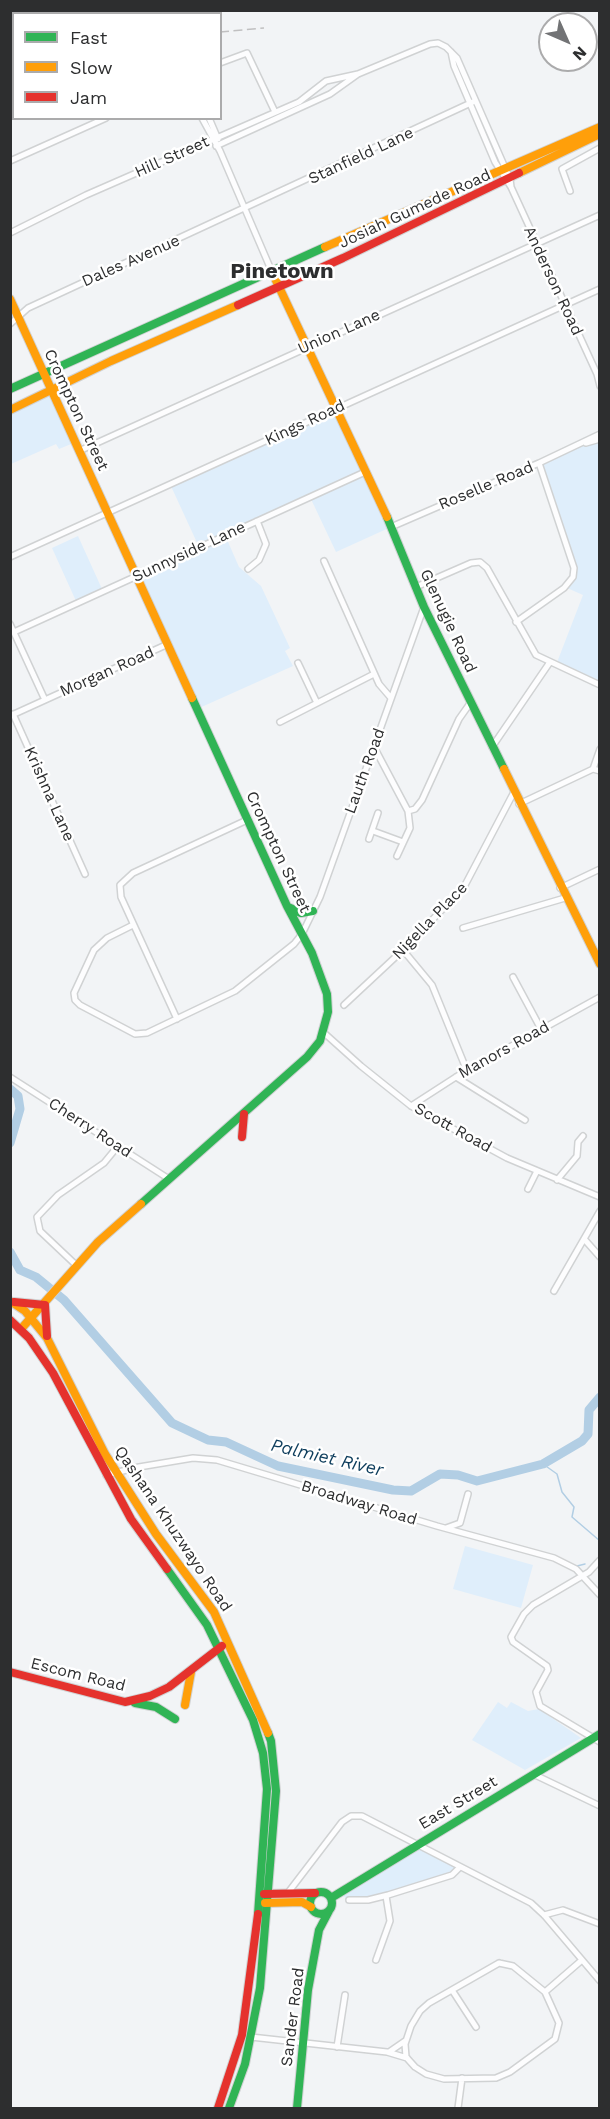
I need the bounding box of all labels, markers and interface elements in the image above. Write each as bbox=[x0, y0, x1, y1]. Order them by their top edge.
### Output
legend bbox=[12, 12, 222, 120]
north arrow bbox=[538, 12, 598, 72]
text: Fast bbox=[70, 27, 107, 48]
text: N bbox=[569, 43, 591, 65]
text: Slow bbox=[70, 57, 113, 78]
text: Jam bbox=[70, 87, 107, 108]
street label: Stanfield Lane bbox=[305, 123, 417, 189]
street label: Hill Street bbox=[132, 132, 212, 182]
street label: Josiah Gumede Road bbox=[336, 165, 494, 253]
street label: Anderson Road bbox=[519, 223, 587, 339]
street label: Dales Avenue bbox=[79, 231, 183, 291]
district label: Pinetown bbox=[230, 259, 334, 285]
street label: Union Lane bbox=[295, 305, 383, 359]
street label: Crompton Street bbox=[39, 346, 113, 474]
street label: Kings Road bbox=[262, 396, 348, 450]
street label: Roselle Road bbox=[436, 457, 536, 515]
street label: Sunnyside Lane bbox=[129, 517, 249, 587]
street label: Glenugie Road bbox=[416, 566, 480, 676]
street label: Morgan Road bbox=[57, 643, 157, 701]
street label: Lauth Road bbox=[341, 726, 389, 816]
street label: Krishna Lane bbox=[20, 744, 78, 844]
street label: Crompton Street bbox=[241, 788, 315, 916]
street label: Nigella Place bbox=[388, 878, 472, 964]
street label: Manors Road bbox=[455, 1017, 553, 1083]
street label: Cherry Road bbox=[45, 1094, 135, 1162]
street label: Scott Road bbox=[411, 1099, 495, 1157]
water label: Palmiet River bbox=[269, 1435, 385, 1481]
street label: Qashana Khuzwayo Road bbox=[110, 1442, 236, 1616]
street label: Broadway Road bbox=[299, 1476, 419, 1530]
street label: Escom Road bbox=[29, 1654, 127, 1696]
street label: East Street bbox=[415, 1772, 501, 1834]
street label: Sander Road bbox=[277, 1967, 309, 2067]

